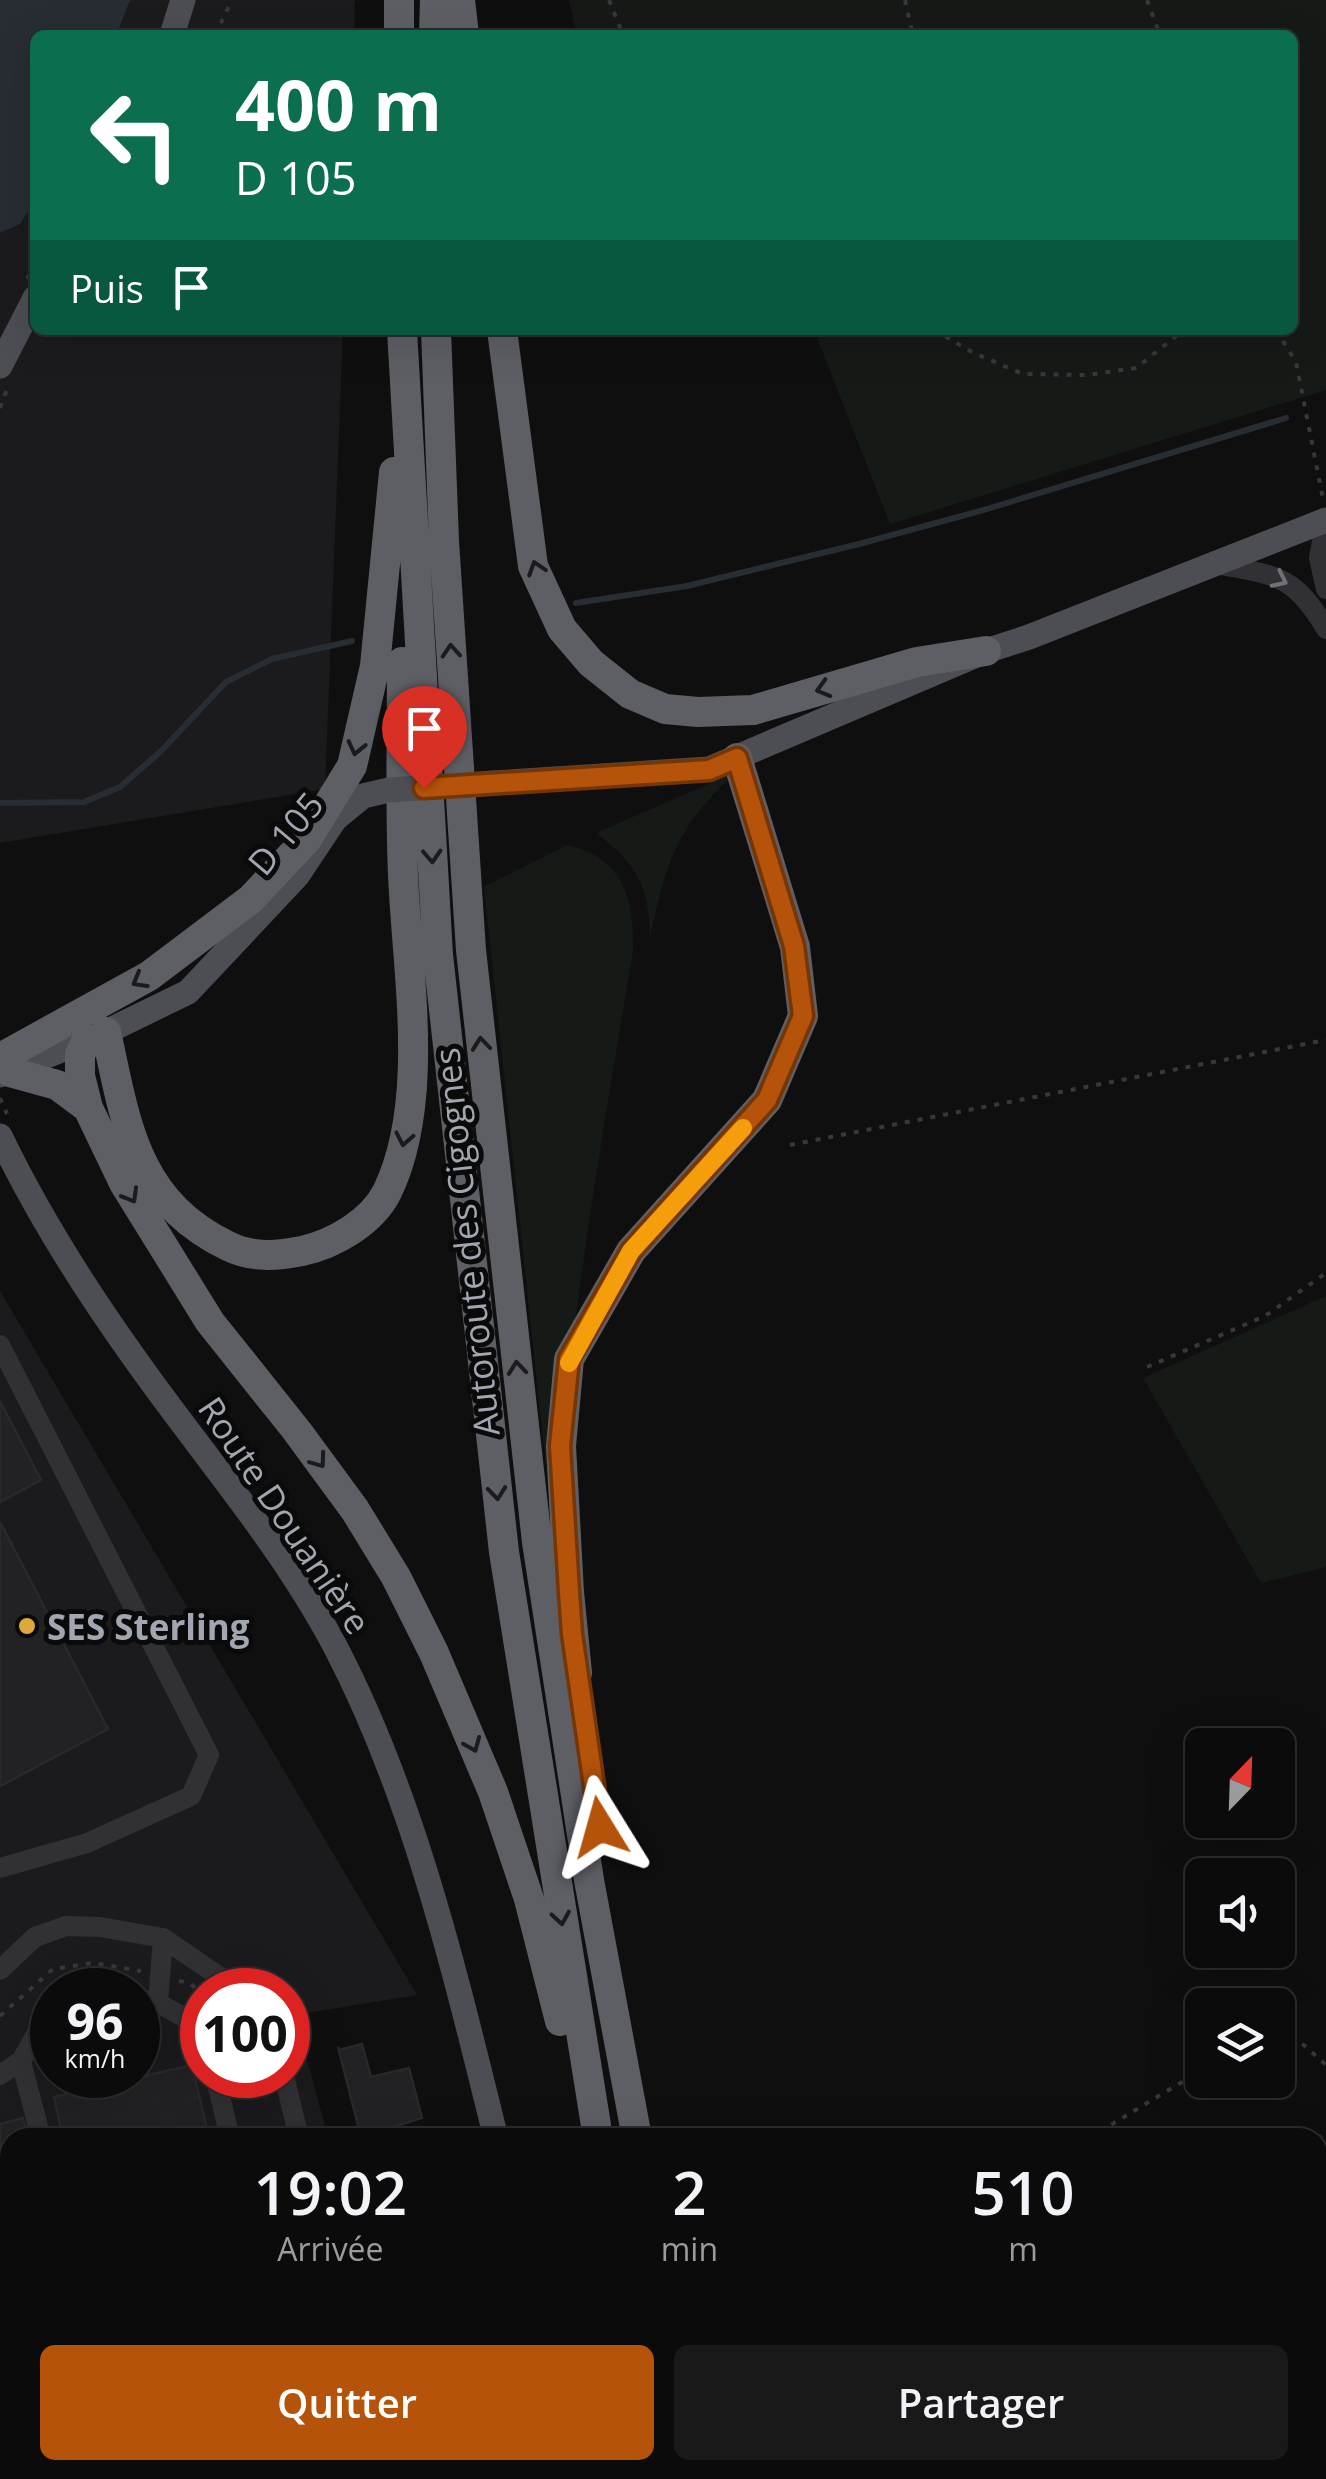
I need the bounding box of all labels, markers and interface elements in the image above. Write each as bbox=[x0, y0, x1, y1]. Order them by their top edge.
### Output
text: 400 m bbox=[235, 56, 442, 152]
icon: left bbox=[70, 70, 200, 200]
text: D 105 bbox=[235, 147, 357, 208]
icon: arrive bbox=[164, 260, 219, 315]
text: Puis bbox=[70, 262, 144, 314]
one-way arrow bbox=[527, 561, 548, 578]
one-way arrow bbox=[1269, 568, 1287, 588]
one-way arrow bbox=[441, 642, 462, 658]
one-way arrow bbox=[815, 677, 832, 698]
pin bbox=[382, 686, 467, 789]
icon: arrive bbox=[397, 701, 452, 756]
one-way arrow bbox=[347, 739, 368, 756]
street label: D 105 bbox=[237, 782, 333, 884]
one-way arrow bbox=[421, 848, 442, 864]
one-way arrow bbox=[132, 969, 150, 988]
one-way arrow bbox=[471, 1036, 493, 1052]
street label: Autoroute des Cigognes bbox=[422, 1046, 510, 1438]
one-way arrow bbox=[394, 1130, 415, 1147]
one-way arrow bbox=[119, 1185, 139, 1203]
one-way arrow bbox=[507, 1359, 528, 1375]
street label: Route Douanière bbox=[188, 1387, 382, 1643]
one-way arrow bbox=[306, 1449, 325, 1468]
one-way arrow bbox=[486, 1485, 507, 1501]
place label: SES Sterling bbox=[47, 1603, 250, 1650]
marker: SES Sterling bbox=[16, 1615, 38, 1637]
north arrow bbox=[1185, 1728, 1295, 1838]
map controls bbox=[1185, 1728, 1295, 2098]
one-way arrow bbox=[461, 1735, 481, 1753]
position arrow bbox=[548, 1775, 652, 1879]
button: sound bbox=[1185, 1858, 1295, 1968]
one-way arrow bbox=[549, 1909, 570, 1926]
speed limit sign: 100 bbox=[180, 1968, 310, 2098]
text: 96 bbox=[66, 1987, 124, 2055]
button: layers bbox=[1185, 1988, 1295, 2098]
text: km/h bbox=[65, 2041, 125, 2075]
text: 19:02 bbox=[254, 2151, 407, 2233]
text: 2 bbox=[672, 2151, 707, 2233]
text: 510 bbox=[972, 2151, 1074, 2233]
text: Arrivée bbox=[277, 2227, 384, 2270]
text: min bbox=[661, 2227, 718, 2270]
text: m bbox=[1008, 2227, 1038, 2270]
button: Quitter bbox=[40, 2345, 654, 2460]
button: Partager bbox=[674, 2345, 1288, 2460]

